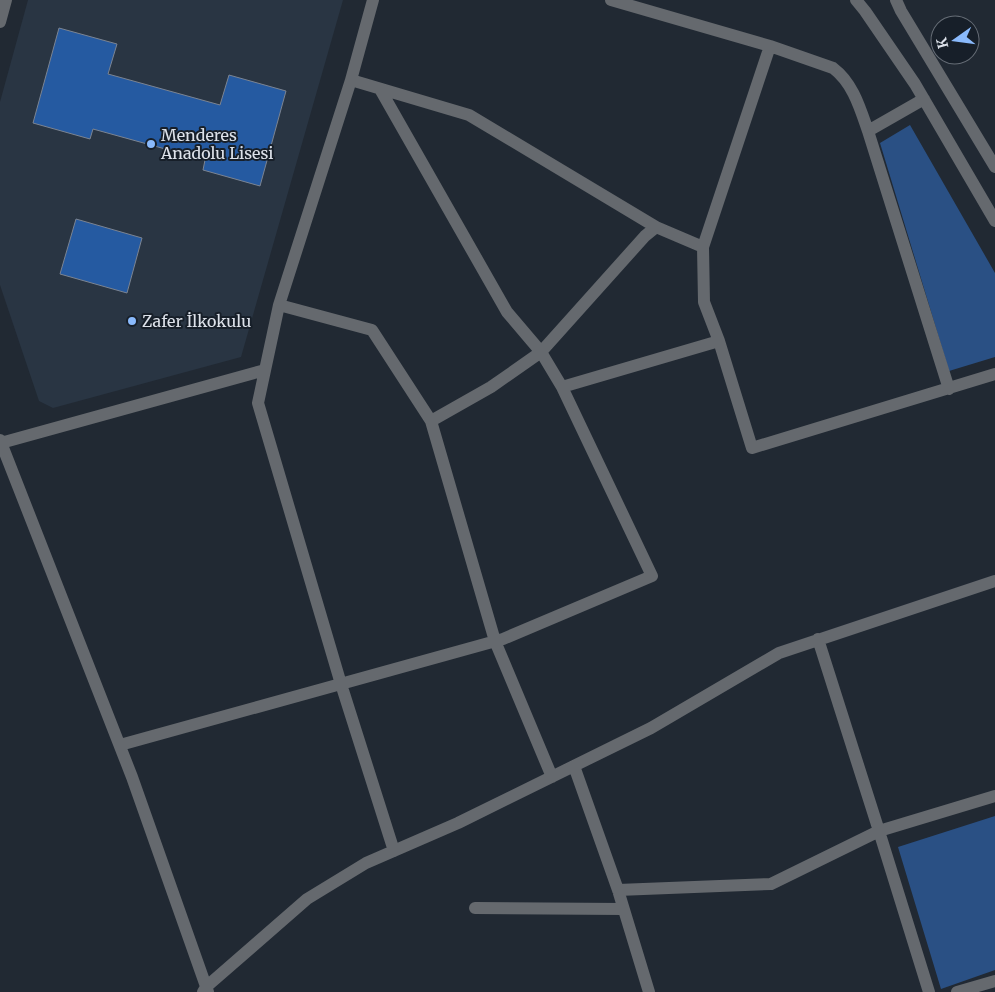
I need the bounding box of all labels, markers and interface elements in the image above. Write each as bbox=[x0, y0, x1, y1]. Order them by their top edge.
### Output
north arrow bbox=[930, 15, 980, 65]
text: K bbox=[932, 35, 952, 50]
place label: Menderes Anadolu Lisesi bbox=[160, 125, 273, 163]
marker: Menderes Anadolu Lisesi bbox=[145, 138, 157, 150]
place label: Zafer İlkokulu bbox=[142, 311, 251, 331]
marker: Zafer İlkokulu bbox=[126, 315, 138, 327]

